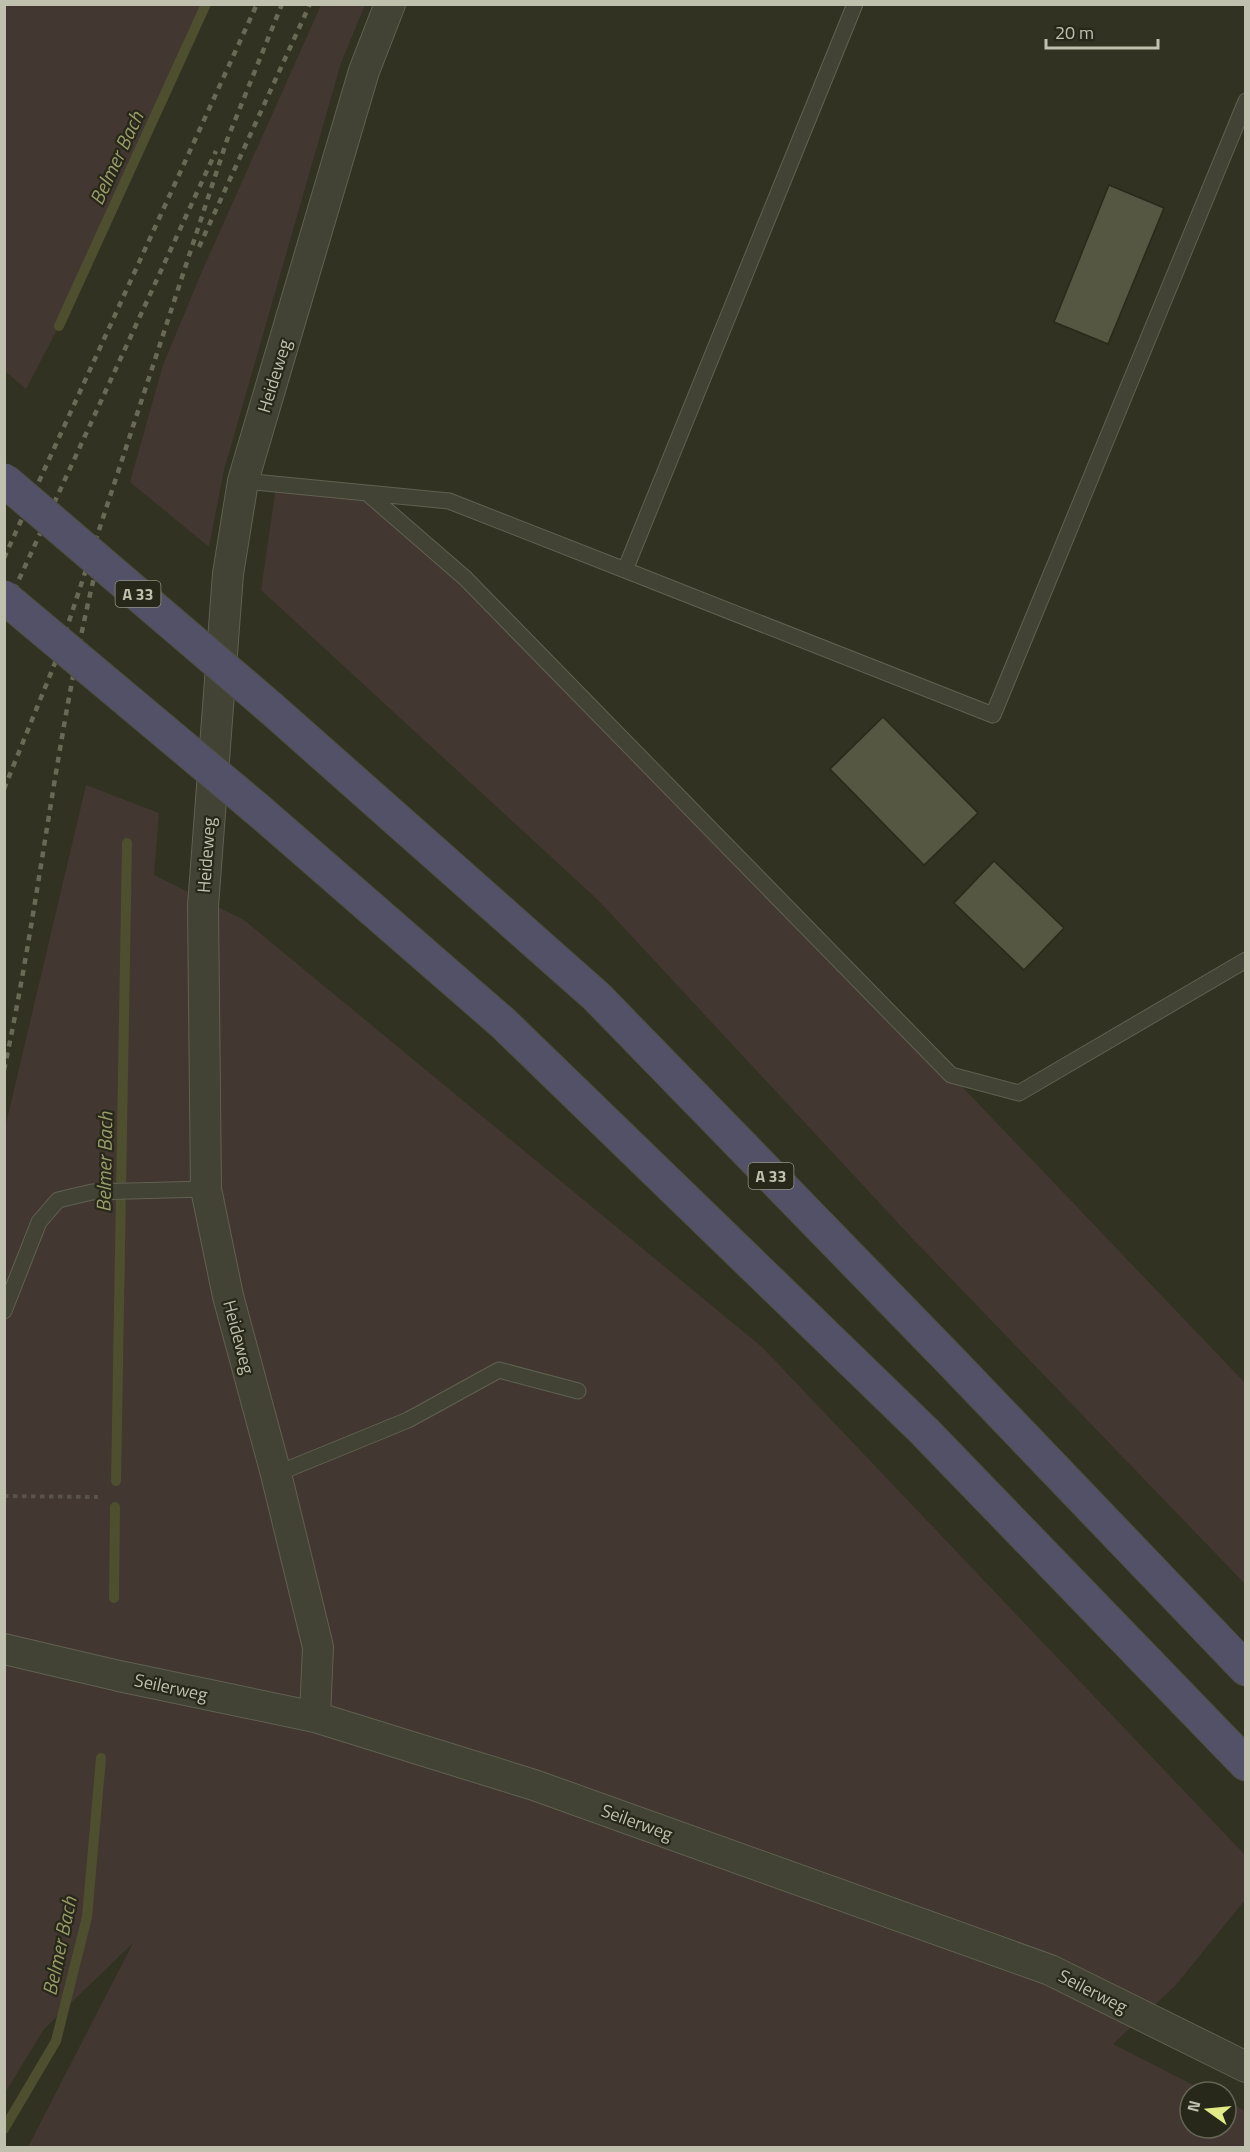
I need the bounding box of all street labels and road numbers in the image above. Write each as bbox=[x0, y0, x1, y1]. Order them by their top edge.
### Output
street label: Heideweg bbox=[250, 336, 298, 416]
road number: A 33 bbox=[116, 581, 160, 607]
street label: Heideweg bbox=[190, 816, 222, 894]
road number: A 33 bbox=[748, 1163, 794, 1189]
street label: Heideweg bbox=[216, 1297, 262, 1377]
street label: Seilerweg bbox=[132, 1666, 210, 1708]
street label: Seilerweg bbox=[598, 1797, 676, 1847]
street label: Seilerweg bbox=[1054, 1962, 1132, 2020]

